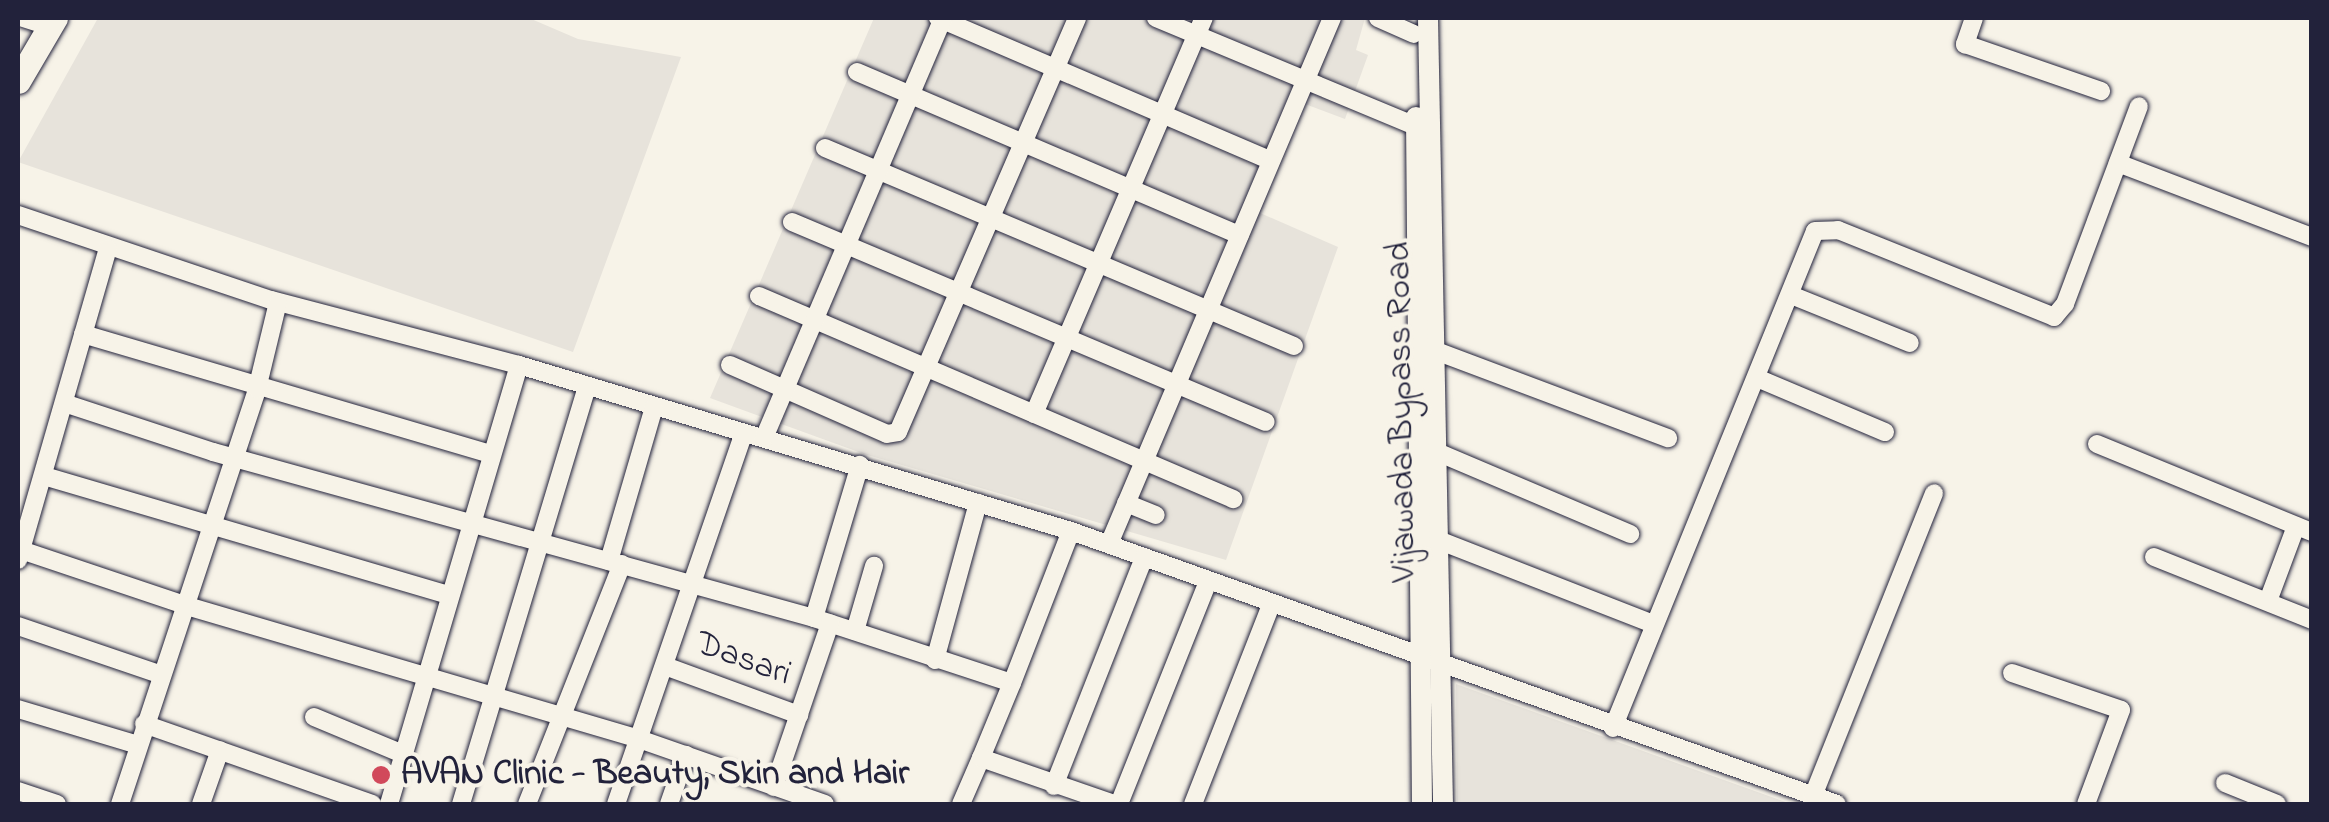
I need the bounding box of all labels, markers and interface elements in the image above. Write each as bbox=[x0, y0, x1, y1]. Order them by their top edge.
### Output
street label: Vijawada Bypass Road bbox=[1379, 241, 1427, 583]
street label: Dasari bbox=[690, 623, 796, 697]
place label: AVAN Clinic - Beauty, Skin and Hair bbox=[401, 754, 909, 796]
marker: AVAN Clinic - Beauty, Skin and Hair bbox=[370, 764, 392, 786]

